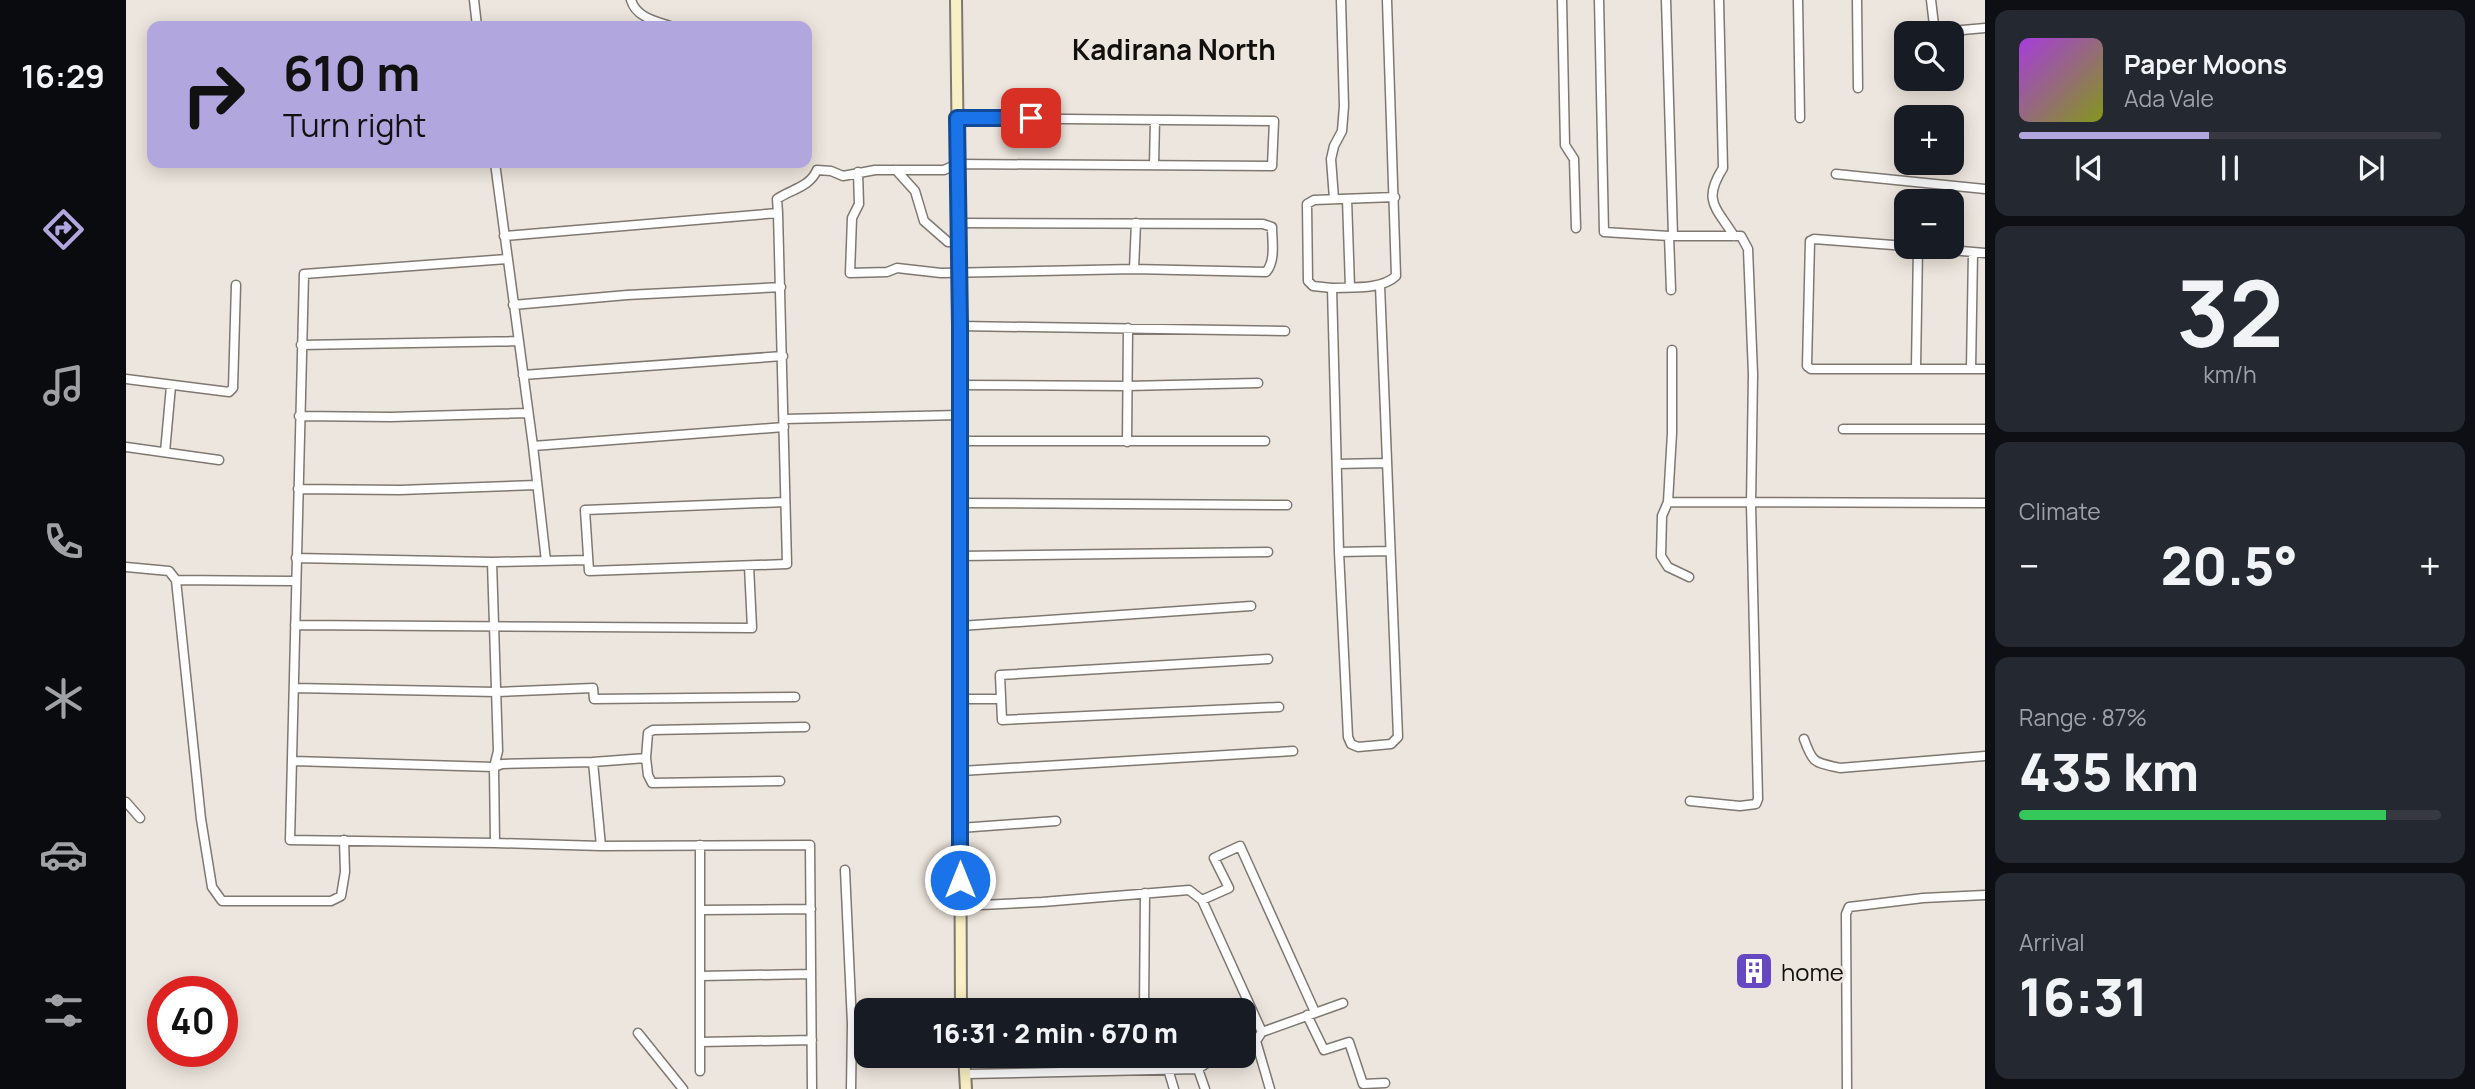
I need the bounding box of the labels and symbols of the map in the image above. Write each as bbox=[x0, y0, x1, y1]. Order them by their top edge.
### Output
district label: Kadirana North bbox=[1072, 30, 1276, 68]
pin bbox=[1001, 88, 1061, 148]
position arrow bbox=[923, 843, 997, 917]
building icon: home bbox=[1733, 950, 1775, 992]
place label: home bbox=[1781, 955, 1844, 988]
speed limit sign: 40 bbox=[147, 976, 238, 1067]

